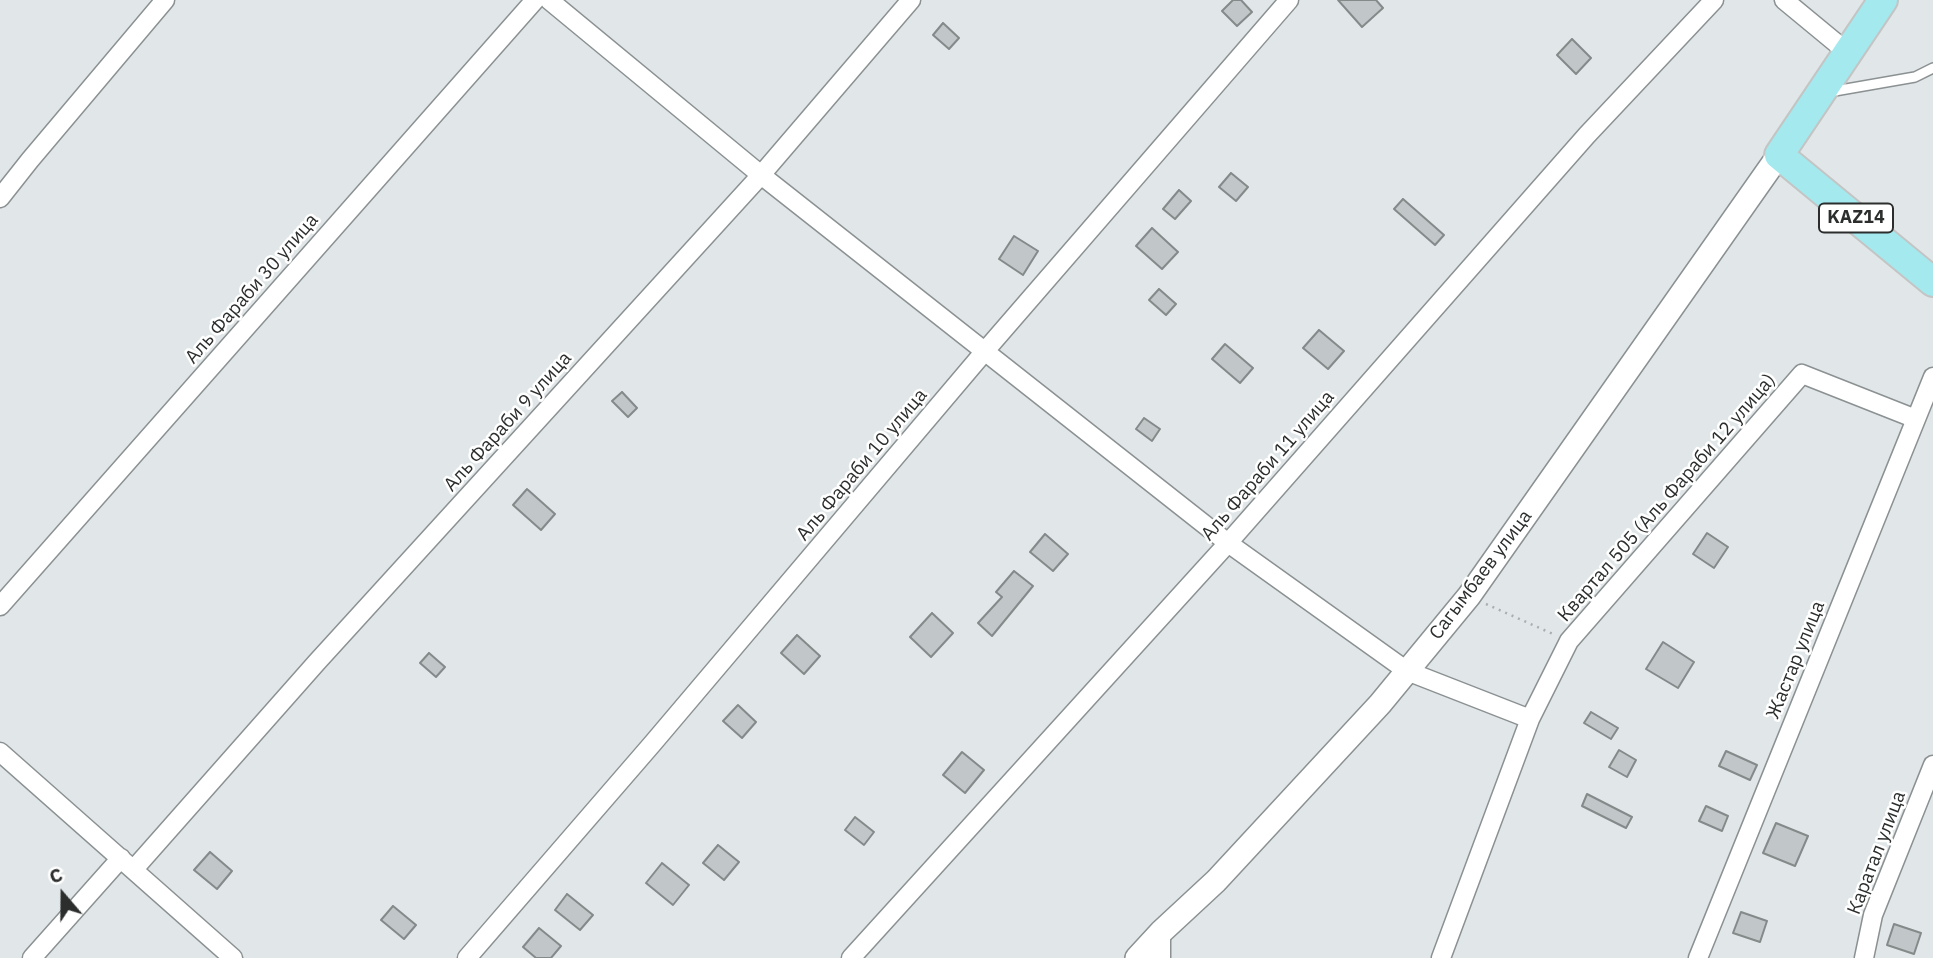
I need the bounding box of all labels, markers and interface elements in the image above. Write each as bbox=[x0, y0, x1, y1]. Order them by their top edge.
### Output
road number: KAZ14 bbox=[1819, 204, 1893, 232]
street label: Аль Фараби 30 улица bbox=[181, 209, 323, 369]
street label: Аль Фараби 9 улица bbox=[439, 348, 577, 496]
street label: Квартал 505 (Аль Фараби 12 улица) bbox=[1553, 369, 1781, 627]
street label: Аль Фараби 10 улица bbox=[792, 384, 932, 546]
street label: Аль Фараби 11 улица bbox=[1197, 386, 1339, 546]
street label: Сагымбаев улица bbox=[1425, 506, 1537, 644]
street label: Жастар улица bbox=[1762, 598, 1830, 722]
street label: Каратал улица bbox=[1843, 788, 1911, 918]
north arrow bbox=[28, 860, 98, 930]
text: С bbox=[46, 862, 66, 889]

